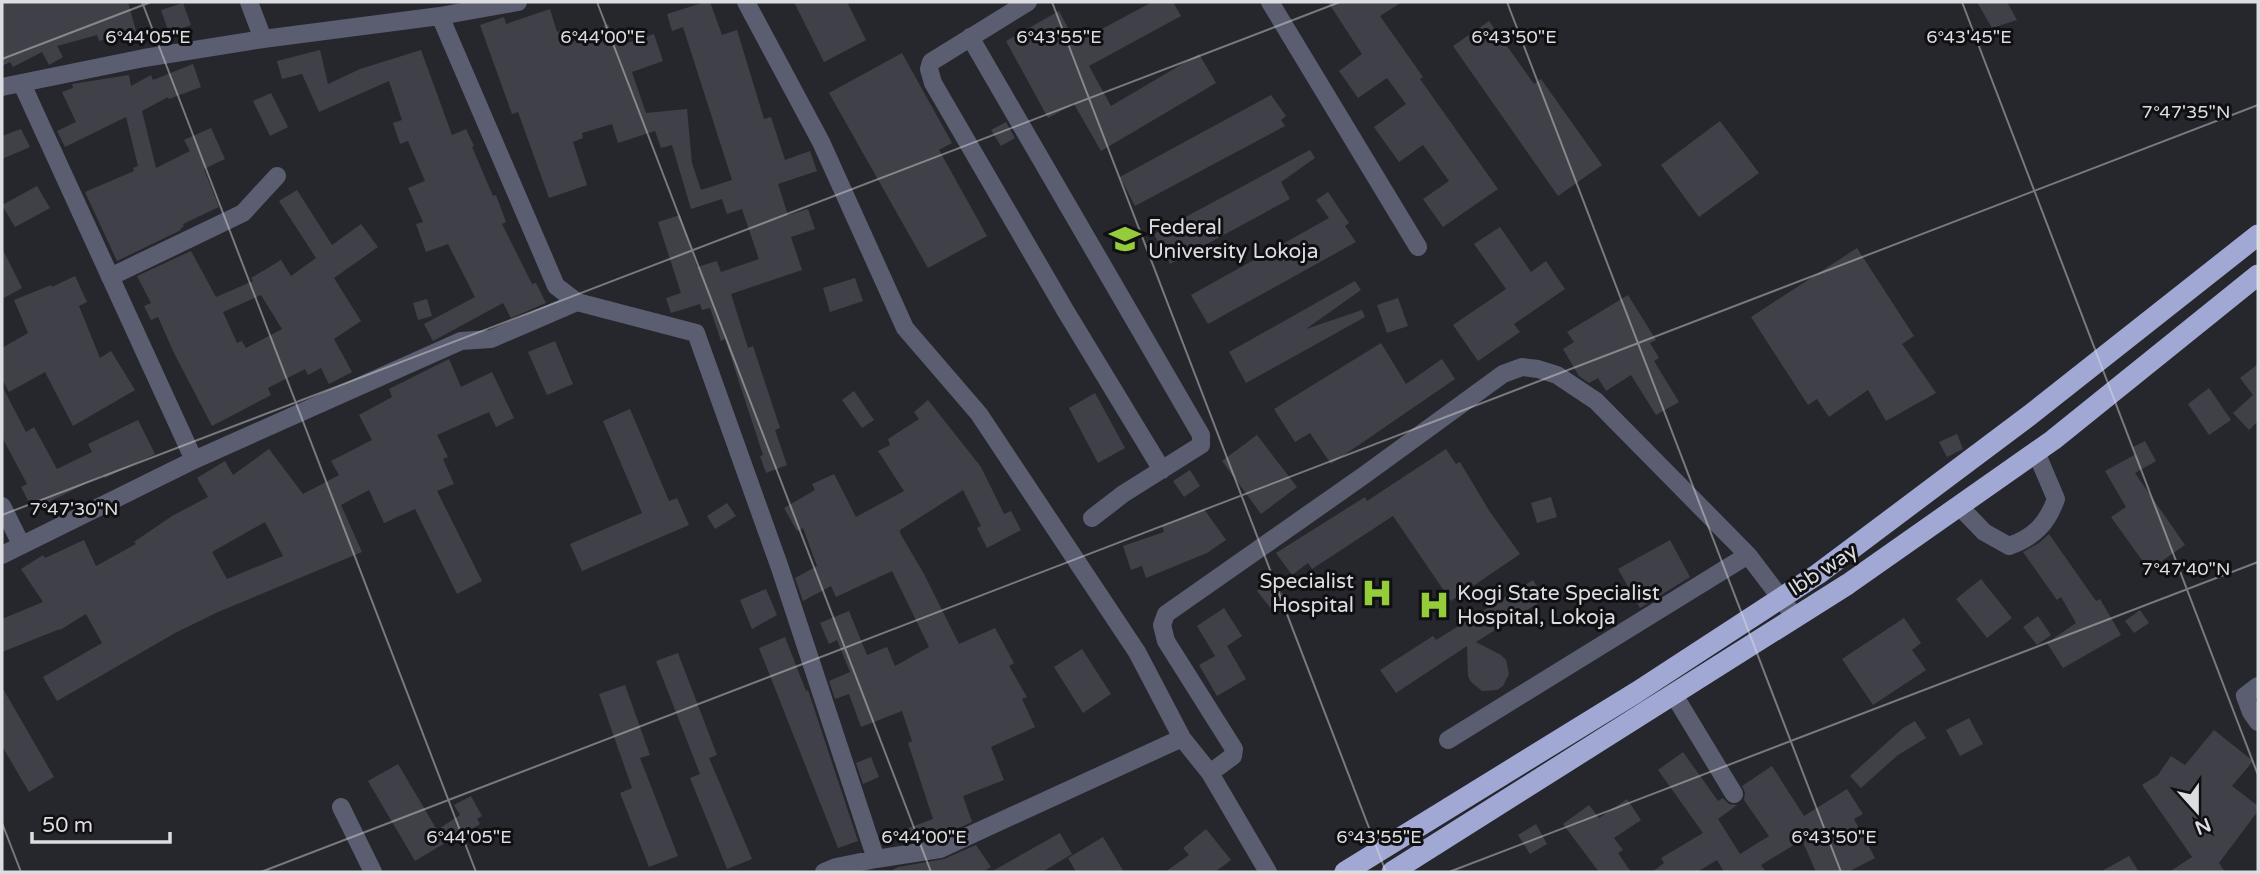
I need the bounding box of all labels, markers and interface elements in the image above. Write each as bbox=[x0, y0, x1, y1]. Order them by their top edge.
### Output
text: 6°44'05"E bbox=[105, 26, 191, 48]
text: 6°44'00"E bbox=[560, 26, 646, 48]
text: 6°43'55"E bbox=[1016, 26, 1102, 48]
text: 6°43'50"E bbox=[1471, 26, 1557, 48]
text: 6°43'45"E bbox=[1926, 26, 2012, 48]
text: 7°47'35"N bbox=[2142, 101, 2230, 123]
place label: Federal University Lokoja bbox=[1148, 215, 1318, 264]
school or university icon: Federal University Lokoja bbox=[1108, 222, 1142, 256]
text: 7°47'30"N bbox=[30, 498, 118, 520]
street label: Ibb way bbox=[1784, 539, 1862, 601]
text: 7°47'40"N bbox=[2142, 558, 2230, 580]
place label: Specialist Hospital bbox=[1259, 569, 1354, 618]
hospital icon: Specialist Hospital bbox=[1360, 576, 1394, 610]
place label: Kogi State Specialist Hospital, Lokoja bbox=[1457, 581, 1660, 630]
hospital icon: Kogi State Specialist Hospital, Lokoja bbox=[1417, 588, 1451, 622]
north arrow bbox=[2162, 776, 2232, 846]
scale bar bbox=[32, 800, 170, 844]
text: 50 m bbox=[42, 813, 93, 838]
text: N bbox=[2192, 813, 2214, 839]
text: 6°44'05"E bbox=[426, 826, 512, 848]
text: 6°44'00"E bbox=[881, 826, 967, 848]
text: 6°43'55"E bbox=[1336, 826, 1422, 848]
text: 6°43'50"E bbox=[1791, 826, 1877, 848]

